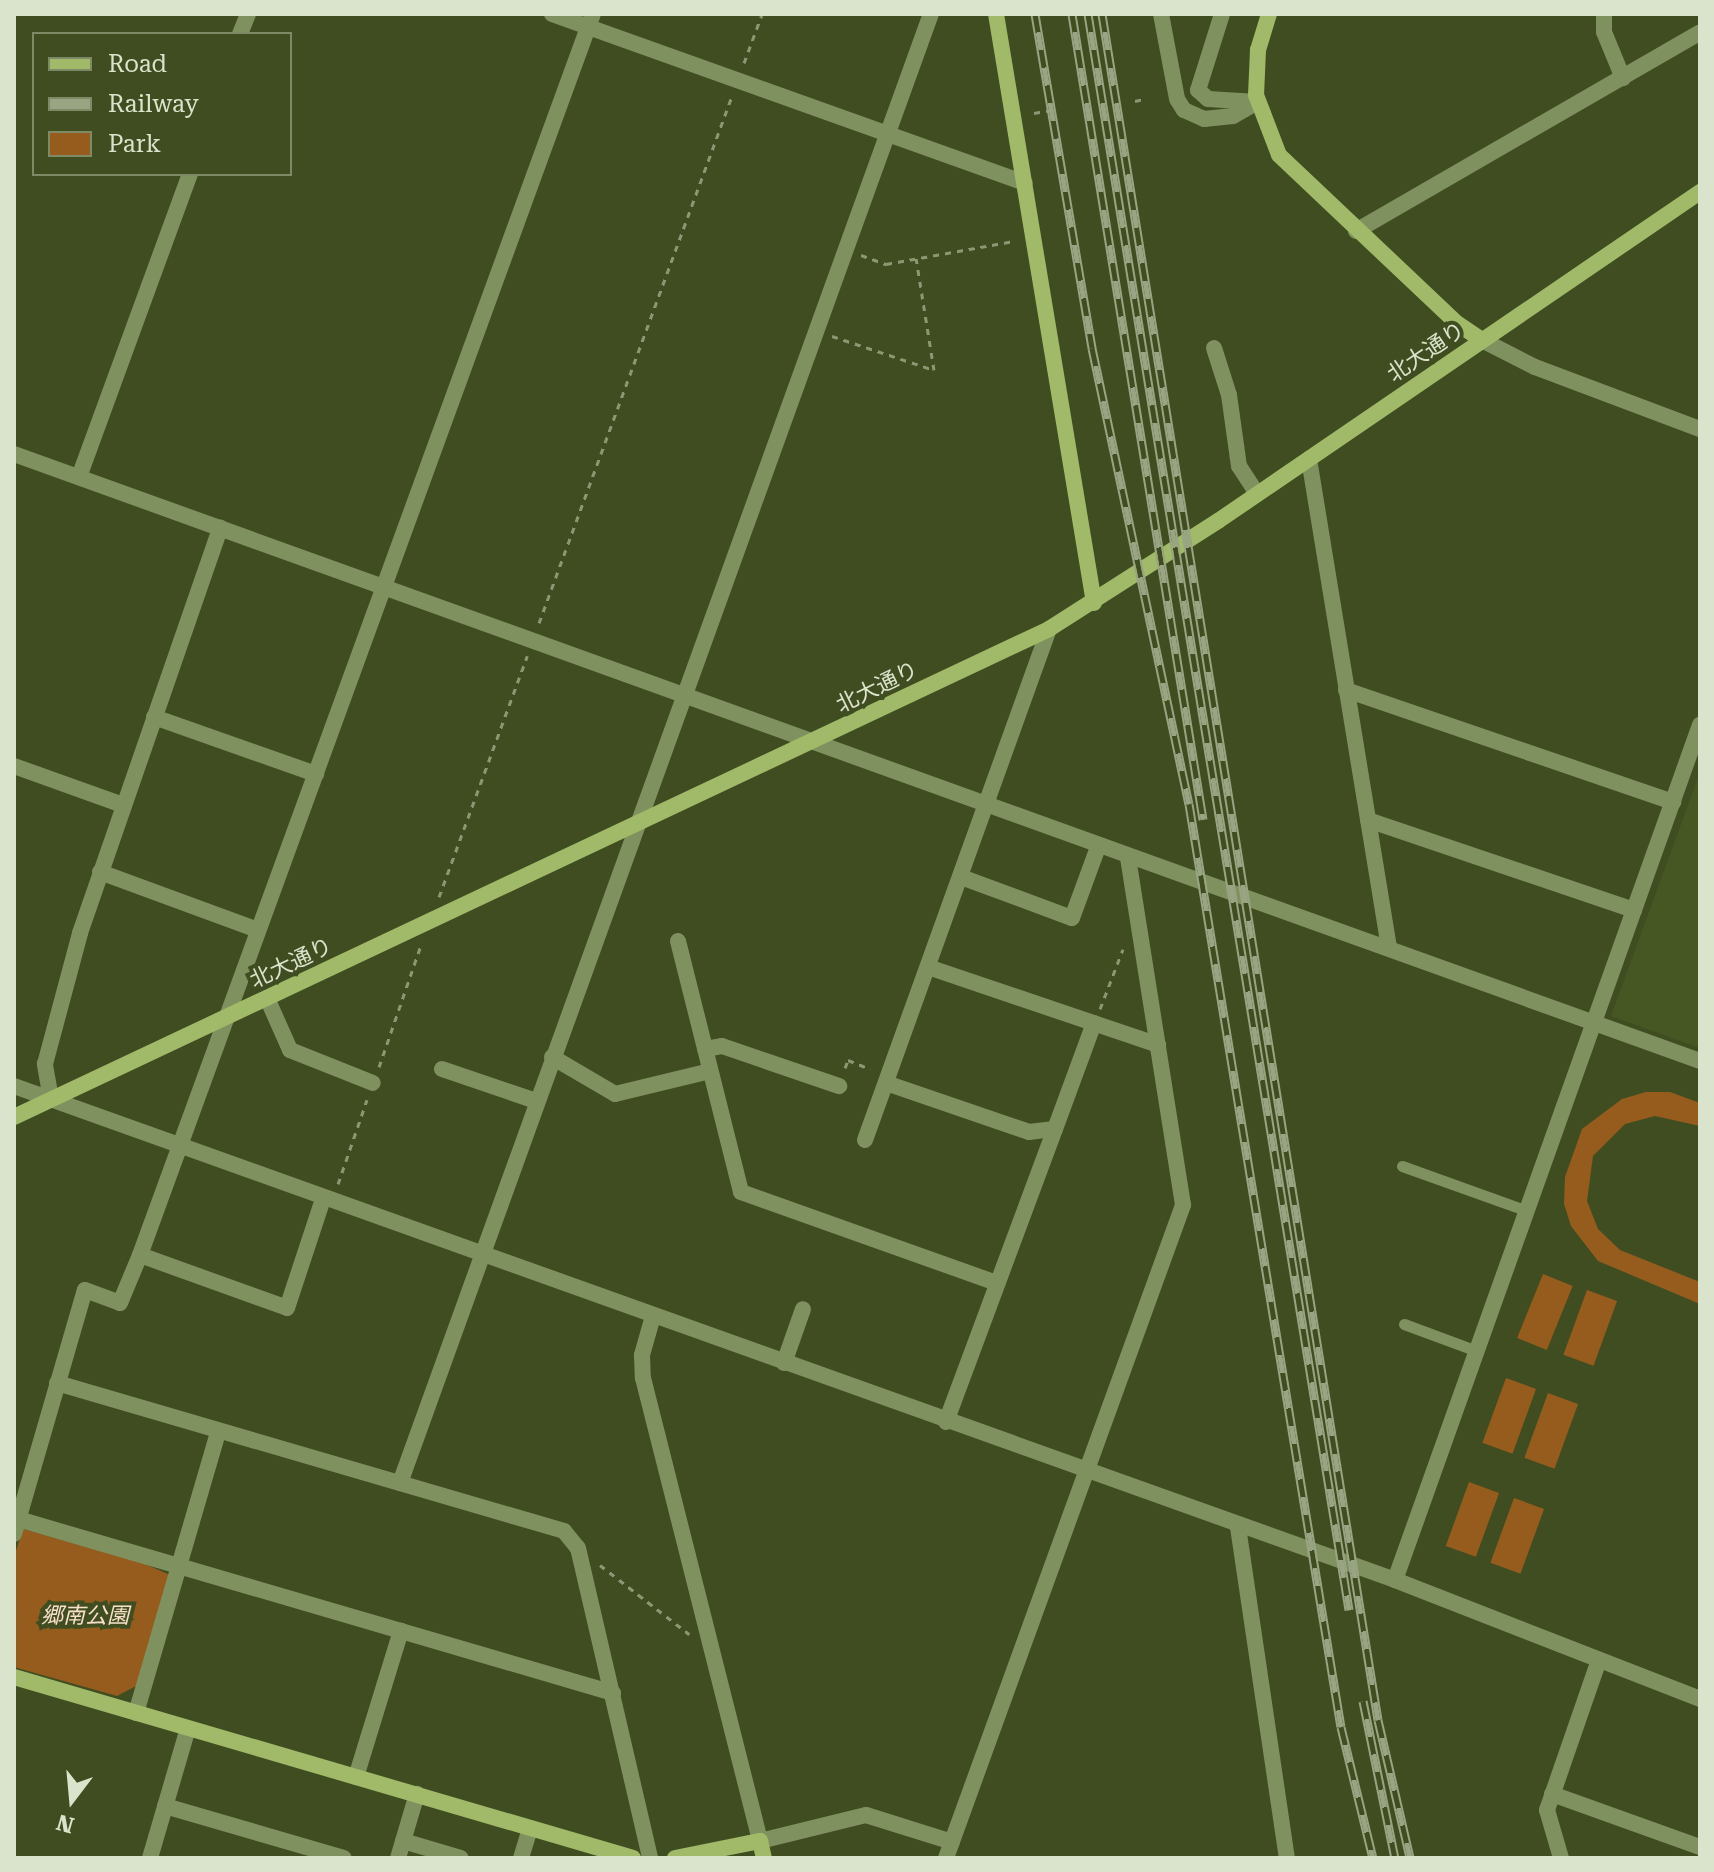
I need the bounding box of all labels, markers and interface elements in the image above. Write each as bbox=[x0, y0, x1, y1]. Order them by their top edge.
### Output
legend bbox=[32, 32, 292, 176]
text: Road bbox=[108, 50, 167, 78]
text: Railway bbox=[108, 90, 199, 118]
text: Park bbox=[108, 130, 161, 158]
street label: 北大通り bbox=[1382, 316, 1470, 388]
street label: 北大通り bbox=[832, 656, 922, 718]
street label: 北大通り bbox=[246, 932, 336, 994]
park label: 郷南公園 bbox=[41, 1603, 129, 1629]
north arrow bbox=[32, 1760, 112, 1840]
text: N bbox=[54, 1809, 77, 1838]

